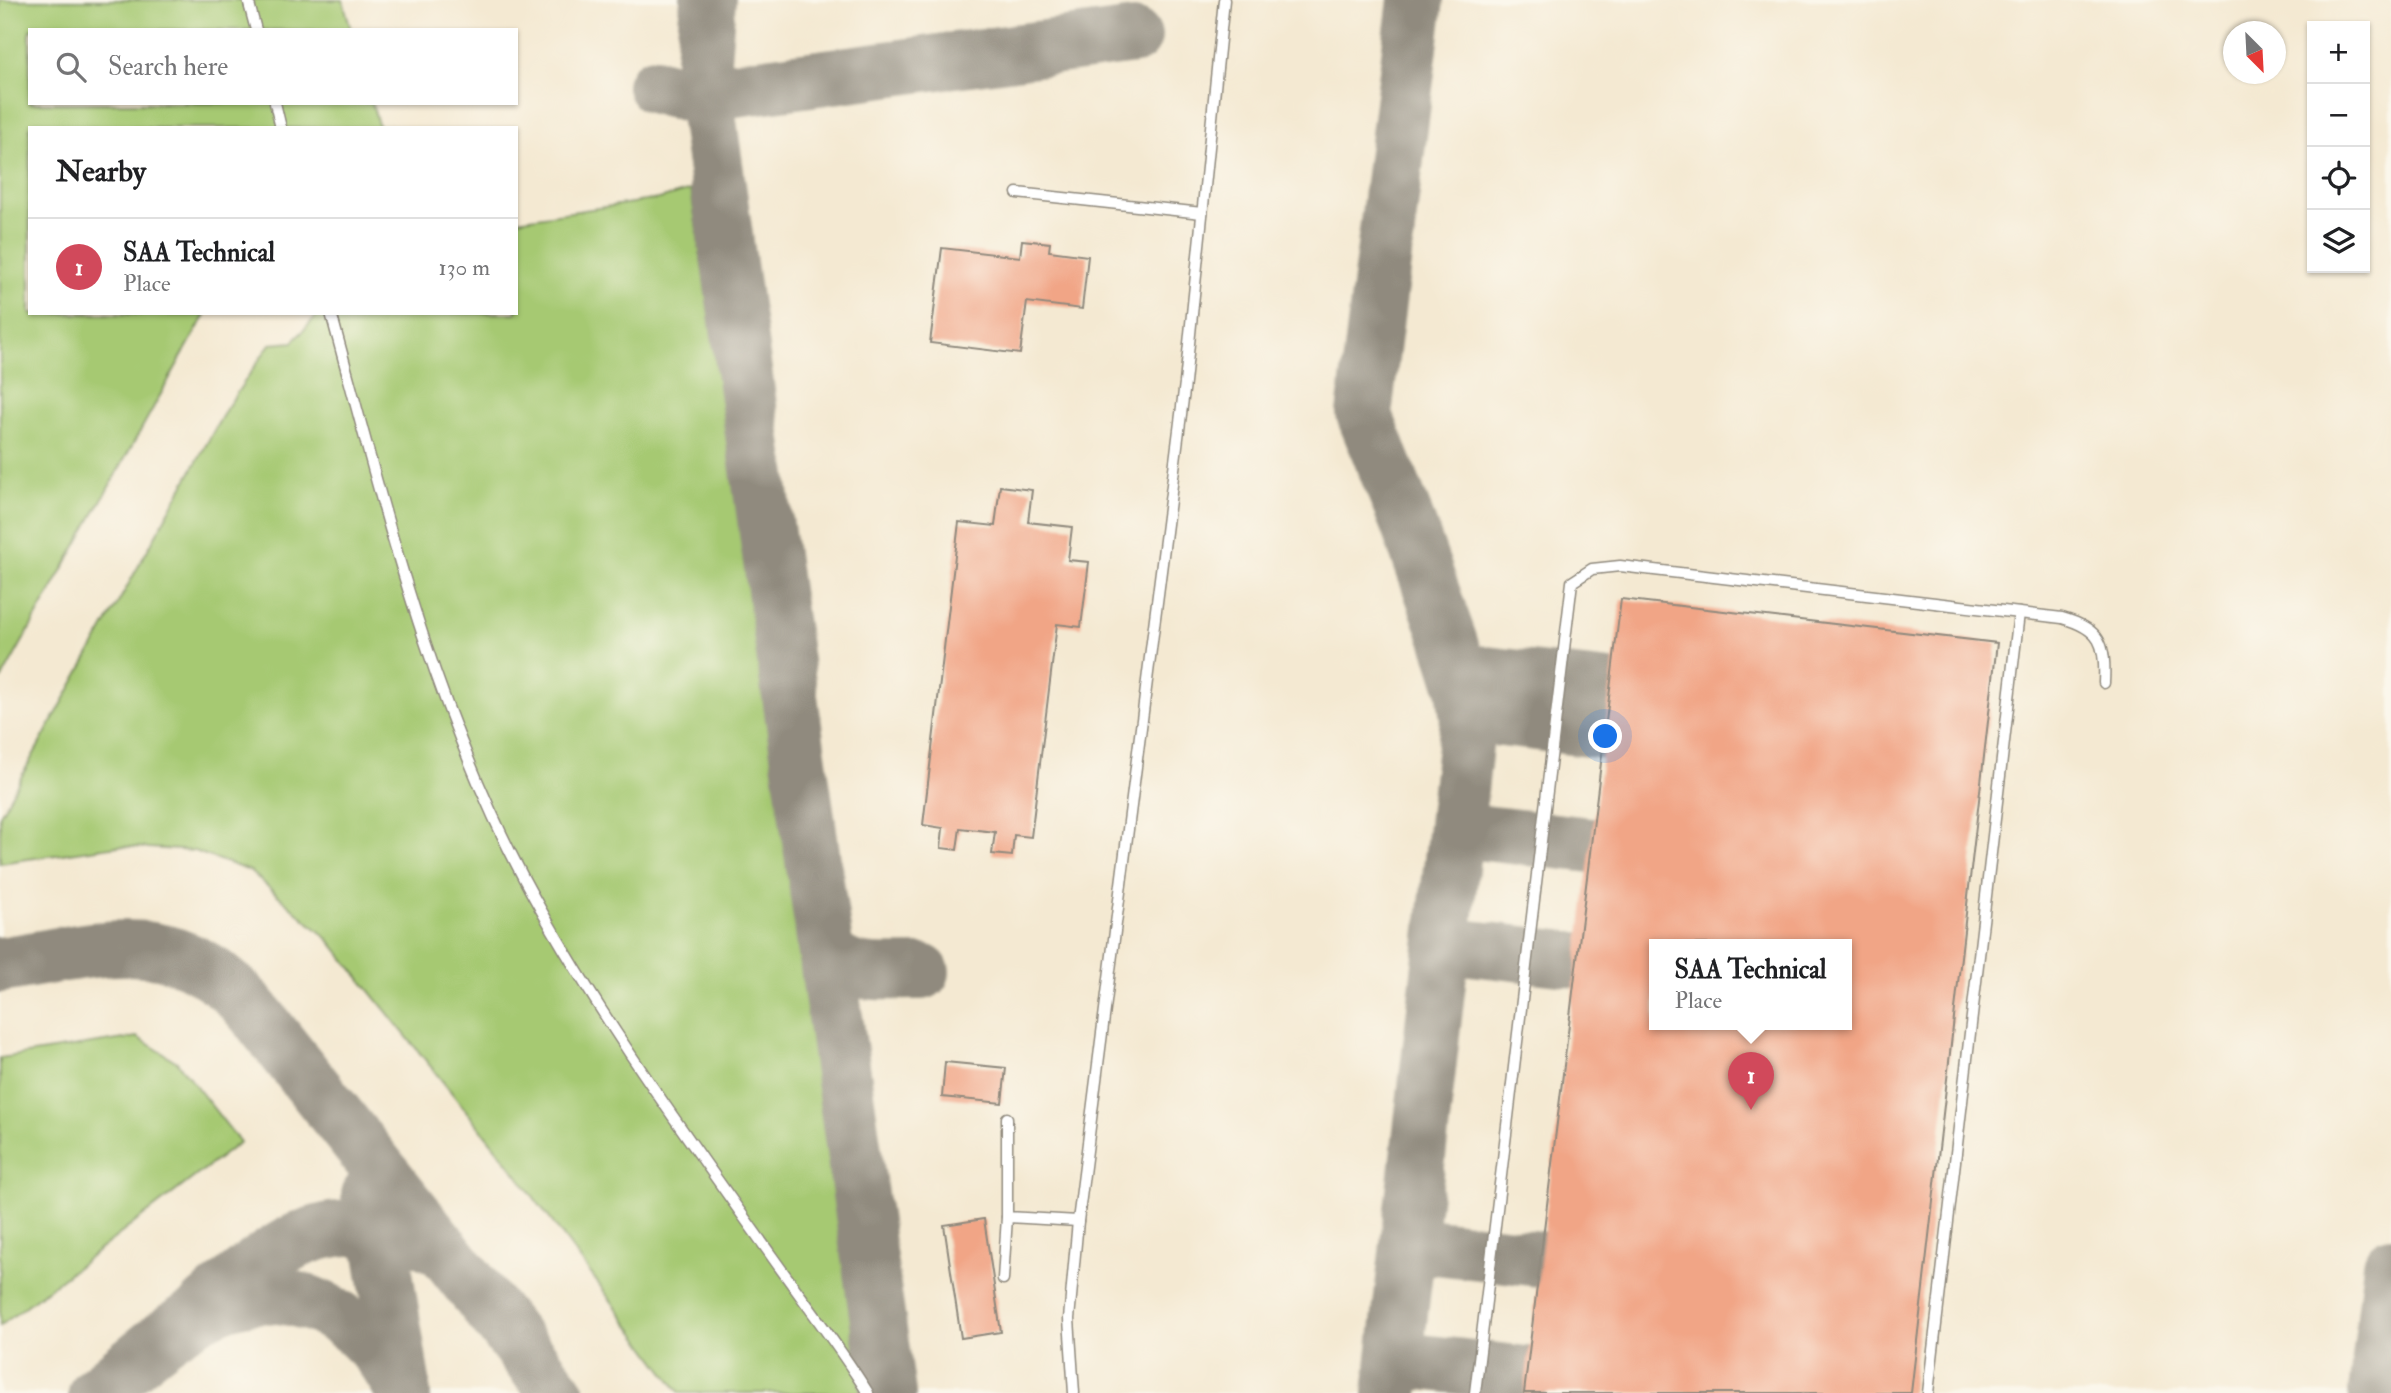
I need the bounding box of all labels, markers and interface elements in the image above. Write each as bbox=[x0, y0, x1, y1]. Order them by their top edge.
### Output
north arrow bbox=[2223, 21, 2286, 84]
map controls bbox=[2307, 21, 2370, 273]
button: + bbox=[2307, 21, 2370, 84]
search box bbox=[28, 28, 518, 105]
icon: search bbox=[52, 48, 90, 86]
text: Search here bbox=[108, 51, 228, 83]
button: − bbox=[2307, 84, 2370, 147]
button: locate bbox=[2307, 147, 2370, 210]
text: Nearby bbox=[56, 153, 146, 190]
button: layers bbox=[2307, 210, 2370, 273]
text: SAA Technical bbox=[123, 237, 275, 269]
text: 1 bbox=[75, 253, 83, 282]
text: 130 m bbox=[438, 253, 490, 282]
text: Place bbox=[123, 269, 171, 298]
your location bbox=[1588, 719, 1622, 753]
popup bbox=[1649, 939, 1852, 1030]
text: SAA Technical bbox=[1674, 954, 1827, 986]
text: Place bbox=[1674, 986, 1722, 1015]
pin: 1 bbox=[1728, 1052, 1774, 1110]

